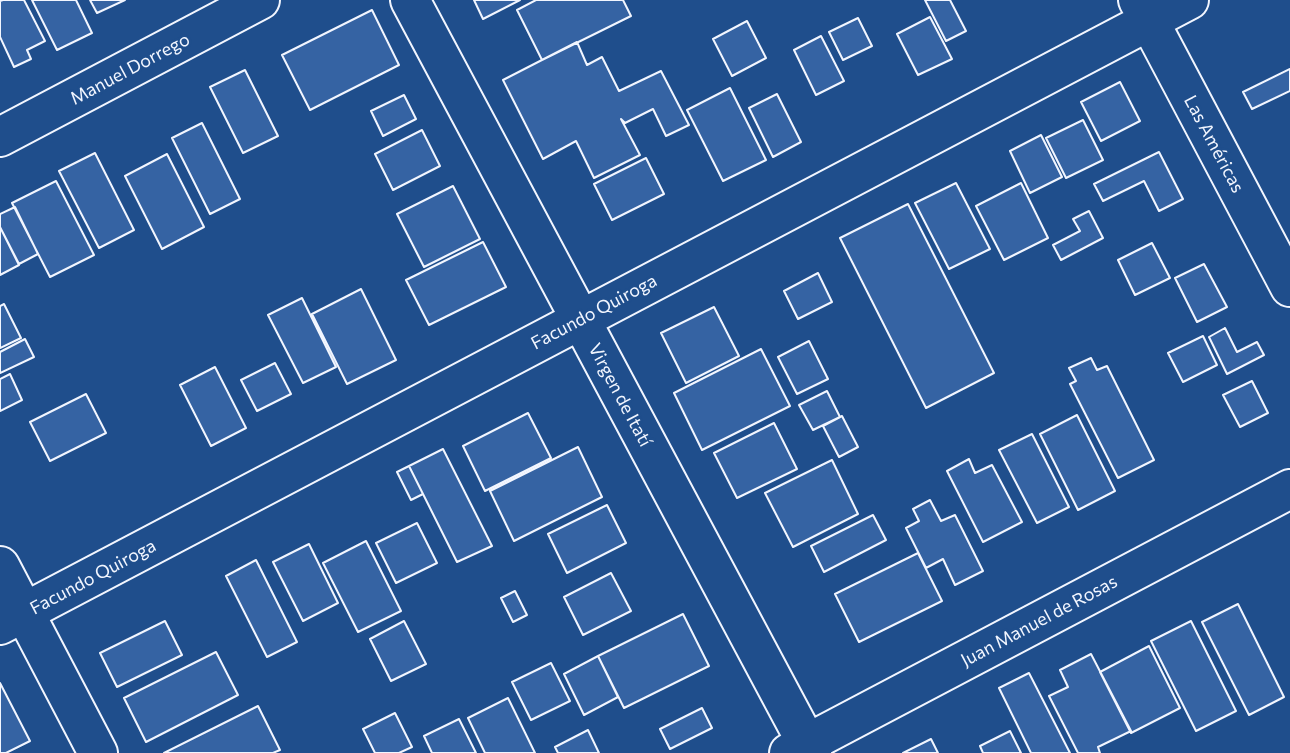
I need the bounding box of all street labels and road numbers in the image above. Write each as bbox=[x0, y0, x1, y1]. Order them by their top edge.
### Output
street label: Manuel Dorrego bbox=[67, 28, 193, 110]
street label: Las Américas bbox=[1179, 92, 1249, 196]
street label: Facundo Quiroga bbox=[527, 270, 661, 354]
street label: Virgen de Itatí bbox=[584, 340, 656, 450]
street label: Facundo Quiroga bbox=[26, 535, 160, 619]
street label: Juan Manuel de Rosas bbox=[957, 571, 1121, 671]

